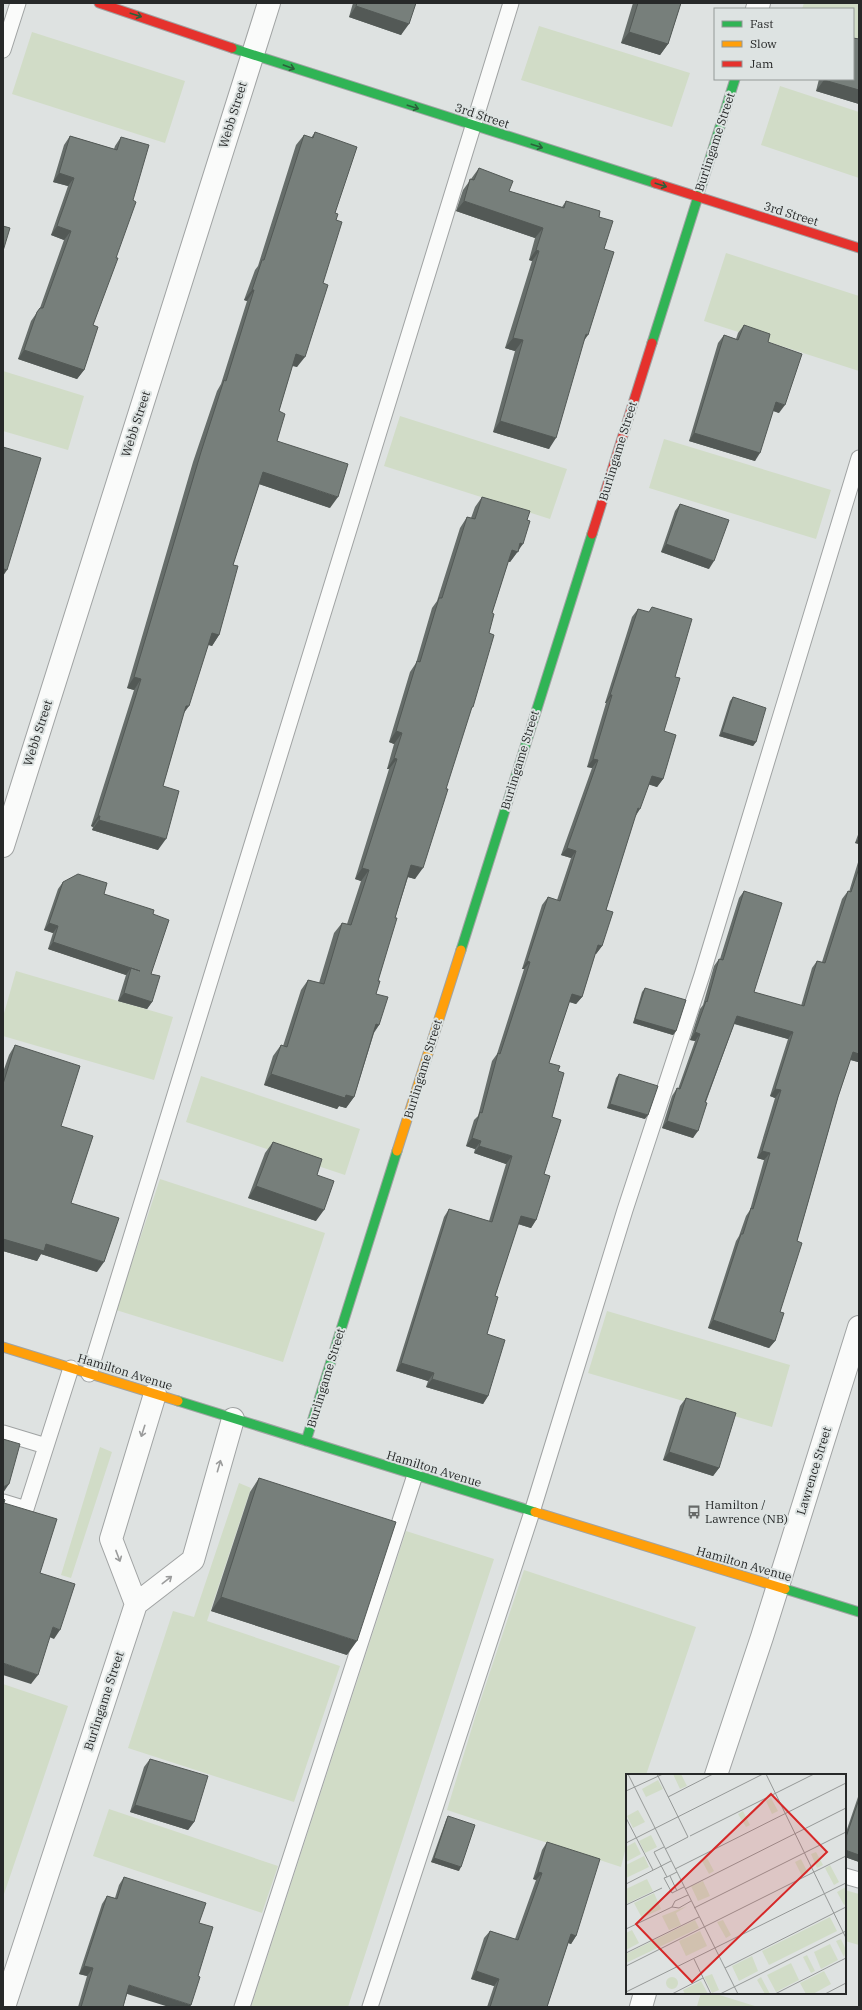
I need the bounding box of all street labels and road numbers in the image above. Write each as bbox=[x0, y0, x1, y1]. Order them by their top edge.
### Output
street label: Webb Street bbox=[215, 80, 250, 150]
street label: Burlingame Street bbox=[691, 90, 738, 193]
street label: 3rd Street bbox=[453, 100, 511, 131]
street label: 3rd Street bbox=[762, 198, 820, 229]
street label: Webb Street bbox=[118, 389, 153, 459]
street label: Burlingame Street bbox=[595, 399, 640, 502]
street label: Webb Street bbox=[20, 698, 55, 768]
street label: Burlingame Street bbox=[497, 708, 542, 811]
street label: Burlingame Street bbox=[400, 1017, 445, 1120]
street label: Burlingame Street bbox=[303, 1326, 348, 1429]
street label: Hamilton Avenue bbox=[76, 1350, 174, 1393]
street label: Lawrence Street bbox=[793, 1425, 834, 1517]
street label: Hamilton Avenue bbox=[385, 1447, 483, 1490]
street label: Hamilton Avenue bbox=[695, 1543, 794, 1584]
street label: Burlingame Street bbox=[80, 1649, 127, 1752]

